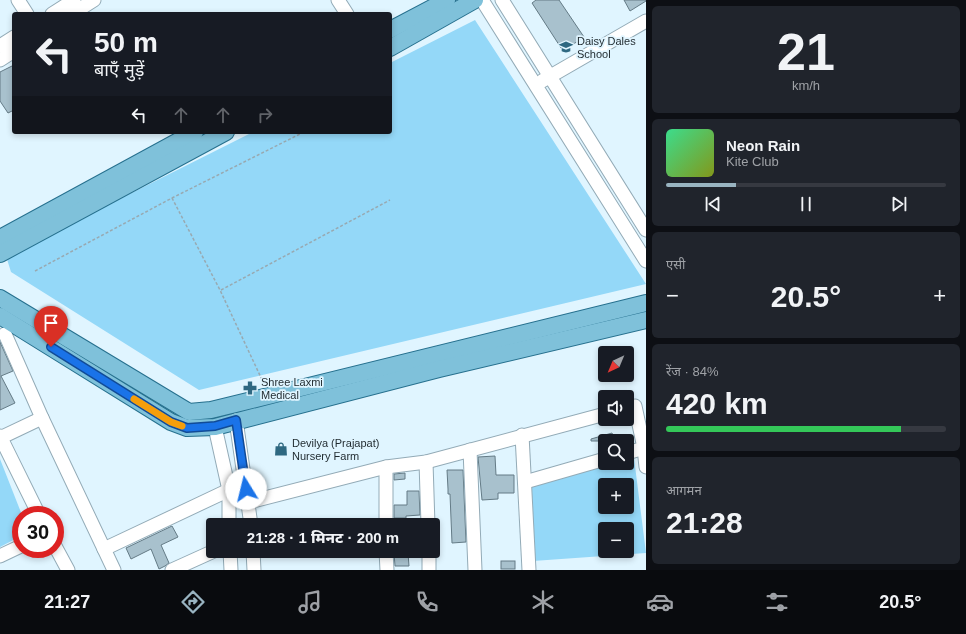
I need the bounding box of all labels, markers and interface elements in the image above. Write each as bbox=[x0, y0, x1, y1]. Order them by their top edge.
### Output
text: 21 bbox=[777, 23, 835, 81]
text: 50 m bbox=[94, 27, 158, 58]
icon: left bbox=[28, 28, 80, 80]
place label: Daisy Dales School bbox=[577, 35, 636, 60]
school or university icon: Daisy Dales School bbox=[558, 39, 574, 55]
text: बाएँ मुड़ें bbox=[94, 60, 144, 80]
text: km/h bbox=[792, 78, 820, 93]
icon: left bbox=[128, 104, 150, 126]
icon: ahead bbox=[170, 104, 192, 126]
icon: ahead bbox=[212, 104, 234, 126]
icon: right bbox=[254, 104, 276, 126]
text: Neon Rain bbox=[726, 137, 800, 154]
text: Kite Club bbox=[726, 154, 779, 169]
icon: previous bbox=[702, 193, 724, 215]
icon: pause bbox=[795, 193, 817, 215]
icon: next bbox=[888, 193, 910, 215]
text: एसी bbox=[666, 257, 685, 272]
text: 20.5° bbox=[771, 280, 841, 313]
text: − bbox=[666, 283, 679, 308]
text: + bbox=[933, 283, 946, 308]
pin bbox=[34, 306, 68, 347]
icon: arrive bbox=[40, 312, 62, 334]
north arrow bbox=[598, 346, 634, 382]
map controls bbox=[598, 346, 634, 558]
text: रेंज · 84% bbox=[666, 364, 719, 379]
place label: Shree Laxmi Medical bbox=[261, 376, 323, 401]
pharmacy icon: Shree Laxmi Medical bbox=[242, 380, 258, 396]
text: 420 km bbox=[666, 387, 768, 420]
button: sound bbox=[598, 390, 634, 426]
button: search bbox=[598, 434, 634, 470]
place label: Devilya (Prajapat) Nursery Farm bbox=[292, 437, 379, 462]
shop icon: Devilya (Prajapat) Nursery Farm bbox=[273, 441, 289, 457]
position arrow bbox=[225, 468, 267, 510]
button: + bbox=[598, 478, 634, 514]
text: आगमन bbox=[666, 483, 702, 498]
speed limit sign: 30 bbox=[12, 506, 64, 558]
text: 21:28 bbox=[666, 506, 743, 539]
button: − bbox=[598, 522, 634, 558]
text: 21:28 · 1 मिनट · 200 m bbox=[247, 529, 399, 546]
icon: directions bbox=[179, 588, 207, 616]
icon: music bbox=[296, 588, 324, 616]
icon: phone bbox=[413, 588, 441, 616]
icon: climate bbox=[529, 588, 557, 616]
icon: car bbox=[646, 588, 674, 616]
icon: filters bbox=[763, 588, 791, 616]
text: 21:27 bbox=[44, 592, 90, 612]
text: 20.5° bbox=[879, 592, 922, 612]

